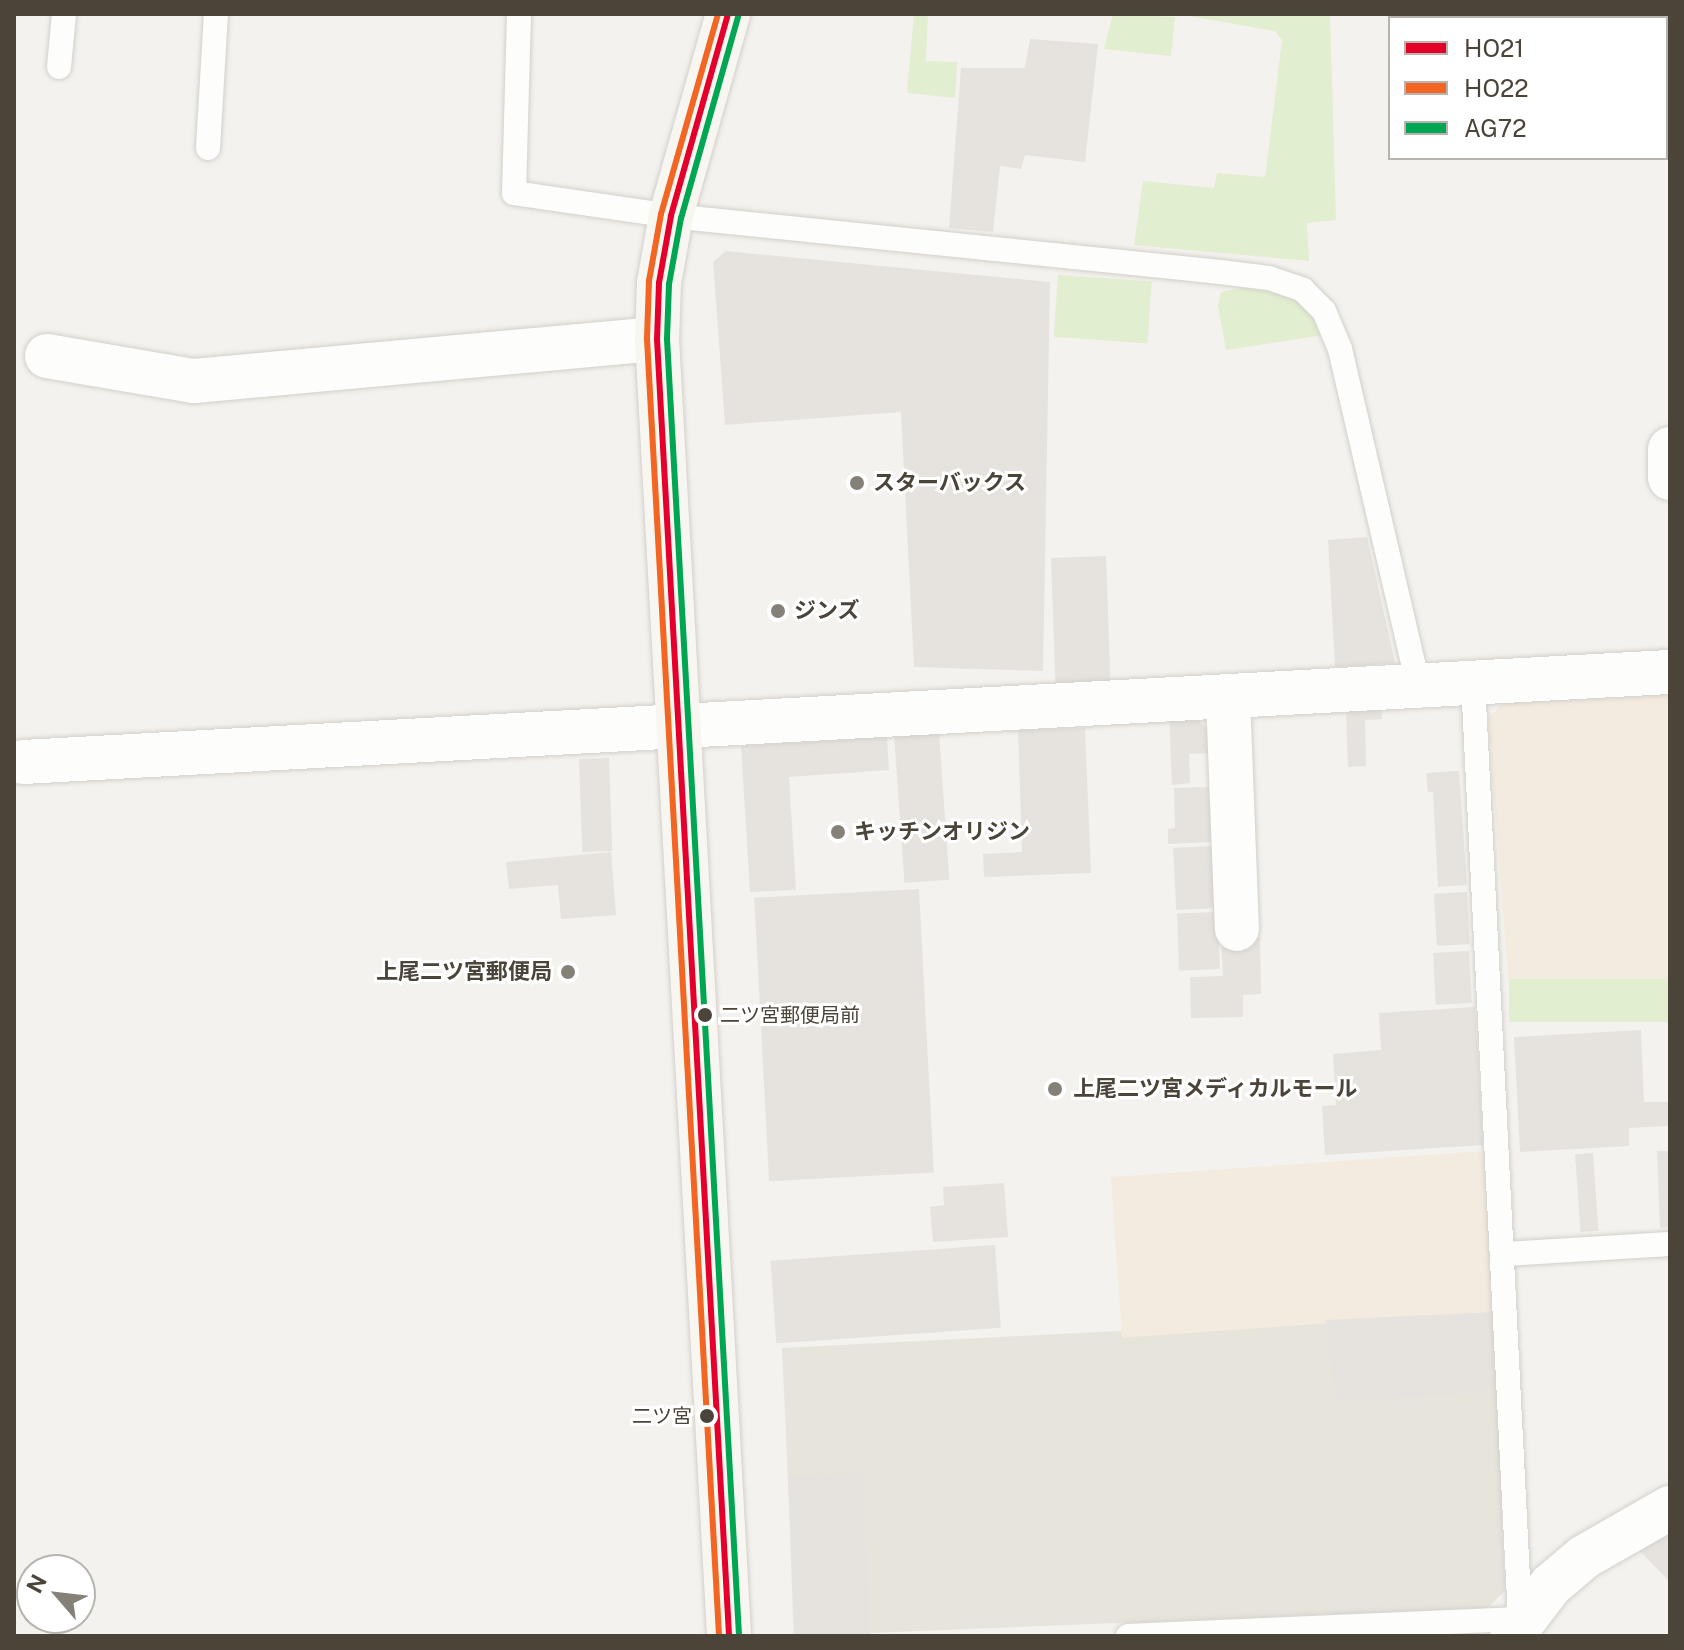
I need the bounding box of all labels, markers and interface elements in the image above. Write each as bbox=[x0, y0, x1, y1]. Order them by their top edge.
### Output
legend bbox=[1388, 16, 1668, 160]
text: HO21 bbox=[1464, 34, 1524, 62]
text: HO22 bbox=[1464, 74, 1529, 102]
text: AG72 bbox=[1464, 114, 1527, 142]
place label: スターバックス bbox=[873, 470, 1027, 496]
marker: スターバックス bbox=[848, 474, 866, 492]
place label: ジンズ bbox=[794, 598, 860, 624]
marker: ジンズ bbox=[769, 602, 787, 620]
place label: キッチンオリジン bbox=[854, 819, 1030, 845]
marker: キッチンオリジン bbox=[829, 823, 847, 841]
place label: 上尾二ツ宮郵便局 bbox=[376, 959, 552, 985]
marker: 上尾二ツ宮郵便局 bbox=[559, 963, 577, 981]
place label: 二ツ宮郵便局前 bbox=[720, 1003, 860, 1027]
marker: 二ツ宮郵便局前 bbox=[697, 1007, 713, 1023]
place label: 上尾二ツ宮メディカルモール bbox=[1073, 1076, 1359, 1102]
marker: 上尾二ツ宮メディカルモール bbox=[1044, 1078, 1066, 1100]
place label: 二ツ宮 bbox=[632, 1404, 692, 1428]
marker: 二ツ宮 bbox=[699, 1408, 715, 1424]
north arrow bbox=[16, 1554, 96, 1634]
text: N bbox=[21, 1570, 52, 1597]

